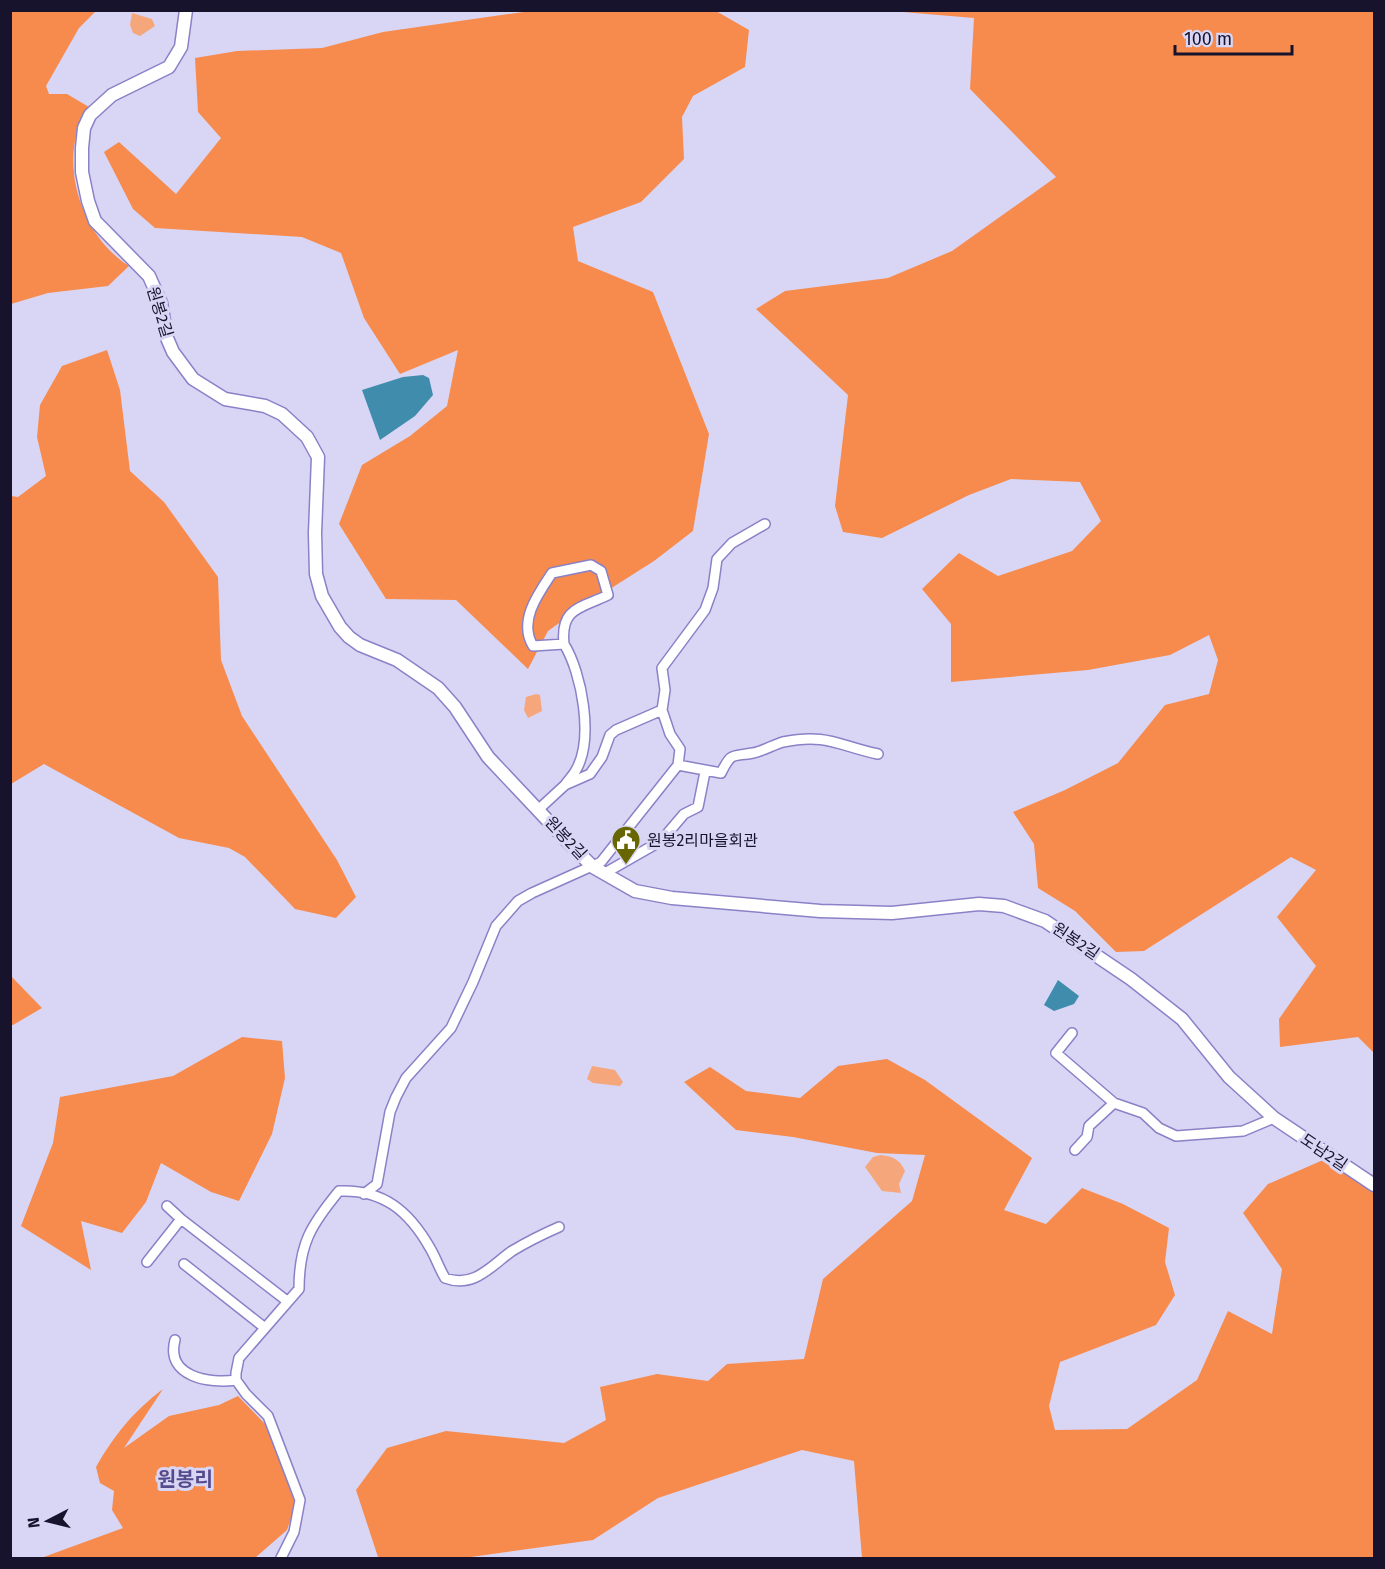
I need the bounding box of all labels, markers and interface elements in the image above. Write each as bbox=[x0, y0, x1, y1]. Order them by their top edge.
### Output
scale bar bbox=[1175, 18, 1292, 56]
text: 100 m bbox=[1184, 28, 1232, 50]
street label: 원봉2길 bbox=[143, 284, 177, 340]
street label: 원봉2길 bbox=[541, 812, 591, 864]
public building icon: 원봉2리마을회관 bbox=[610, 824, 642, 866]
place label: 원봉2리마을회관 bbox=[647, 831, 758, 850]
street label: 원봉2길 bbox=[1049, 919, 1103, 963]
street label: 도남2길 bbox=[1297, 1130, 1351, 1174]
district label: 원봉리 bbox=[157, 1467, 213, 1491]
north arrow bbox=[18, 1491, 78, 1551]
text: N bbox=[24, 1516, 44, 1529]

